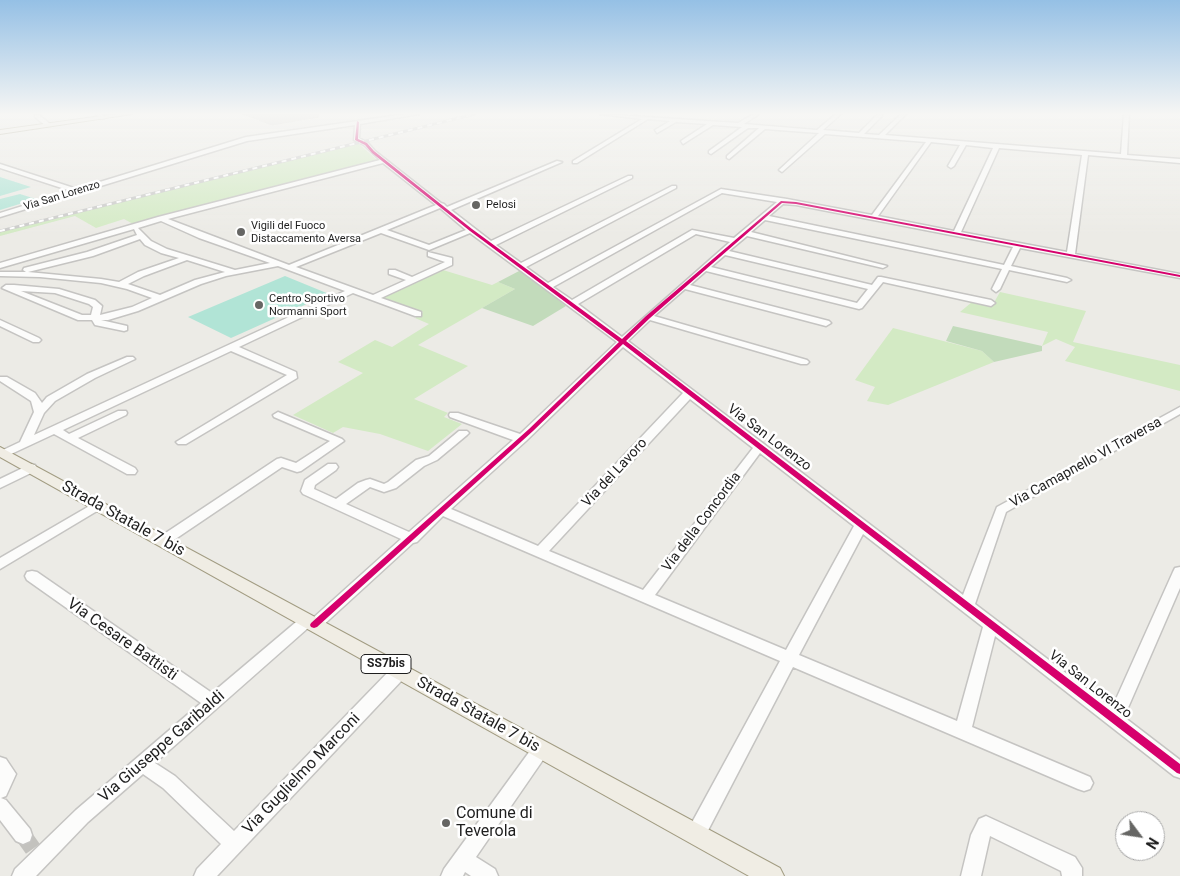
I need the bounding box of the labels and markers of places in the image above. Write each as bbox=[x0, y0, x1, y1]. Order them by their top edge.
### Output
place label: Pelosi bbox=[486, 198, 516, 212]
marker: Pelosi bbox=[470, 199, 482, 211]
place label: Vigili del Fuoco Distaccamento Aversa bbox=[251, 219, 361, 245]
marker: Vigili del Fuoco Distaccamento Aversa bbox=[235, 226, 247, 238]
place label: Centro Sportivo Normanni Sport bbox=[269, 292, 347, 318]
marker: Centro Sportivo Normanni Sport bbox=[253, 299, 265, 311]
place label: Comune di Teverola bbox=[456, 804, 533, 842]
marker: Comune di Teverola bbox=[440, 817, 452, 829]

